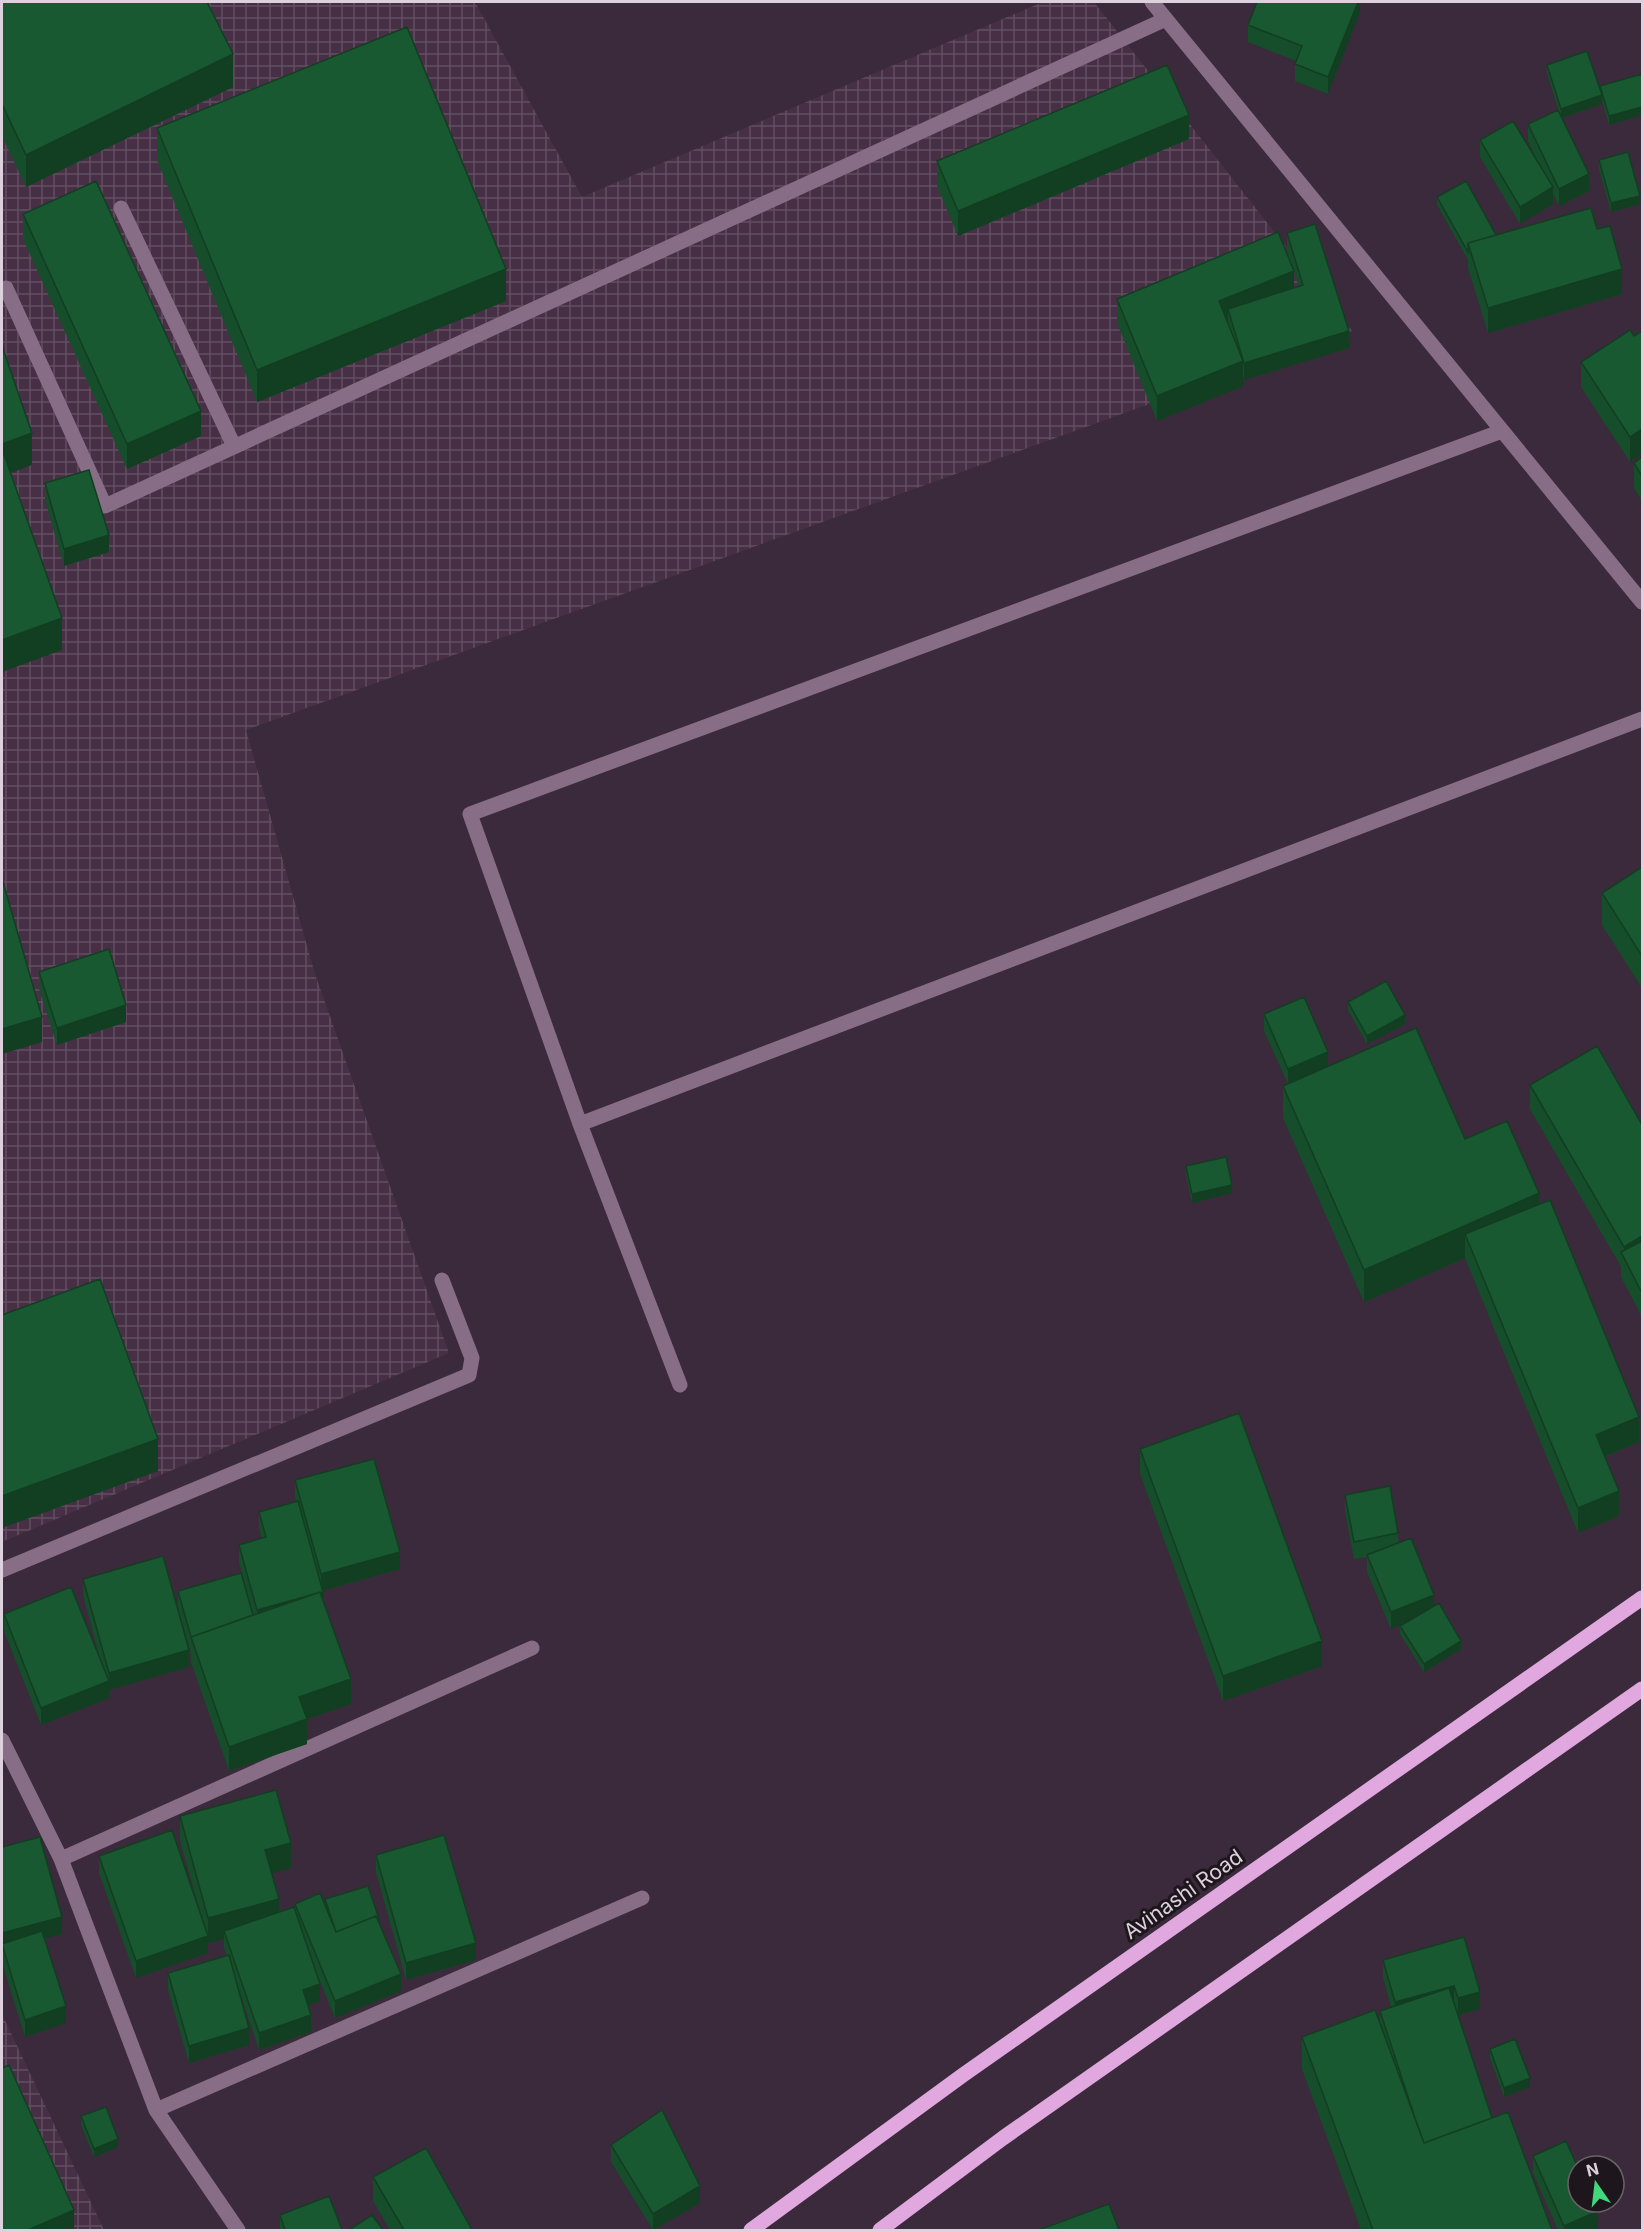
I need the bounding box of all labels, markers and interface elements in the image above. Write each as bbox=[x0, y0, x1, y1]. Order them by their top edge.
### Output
street label: Avinashi Road bbox=[1119, 1844, 1247, 1944]
north arrow bbox=[1566, 2154, 1626, 2214]
text: N bbox=[1584, 2158, 1601, 2181]

